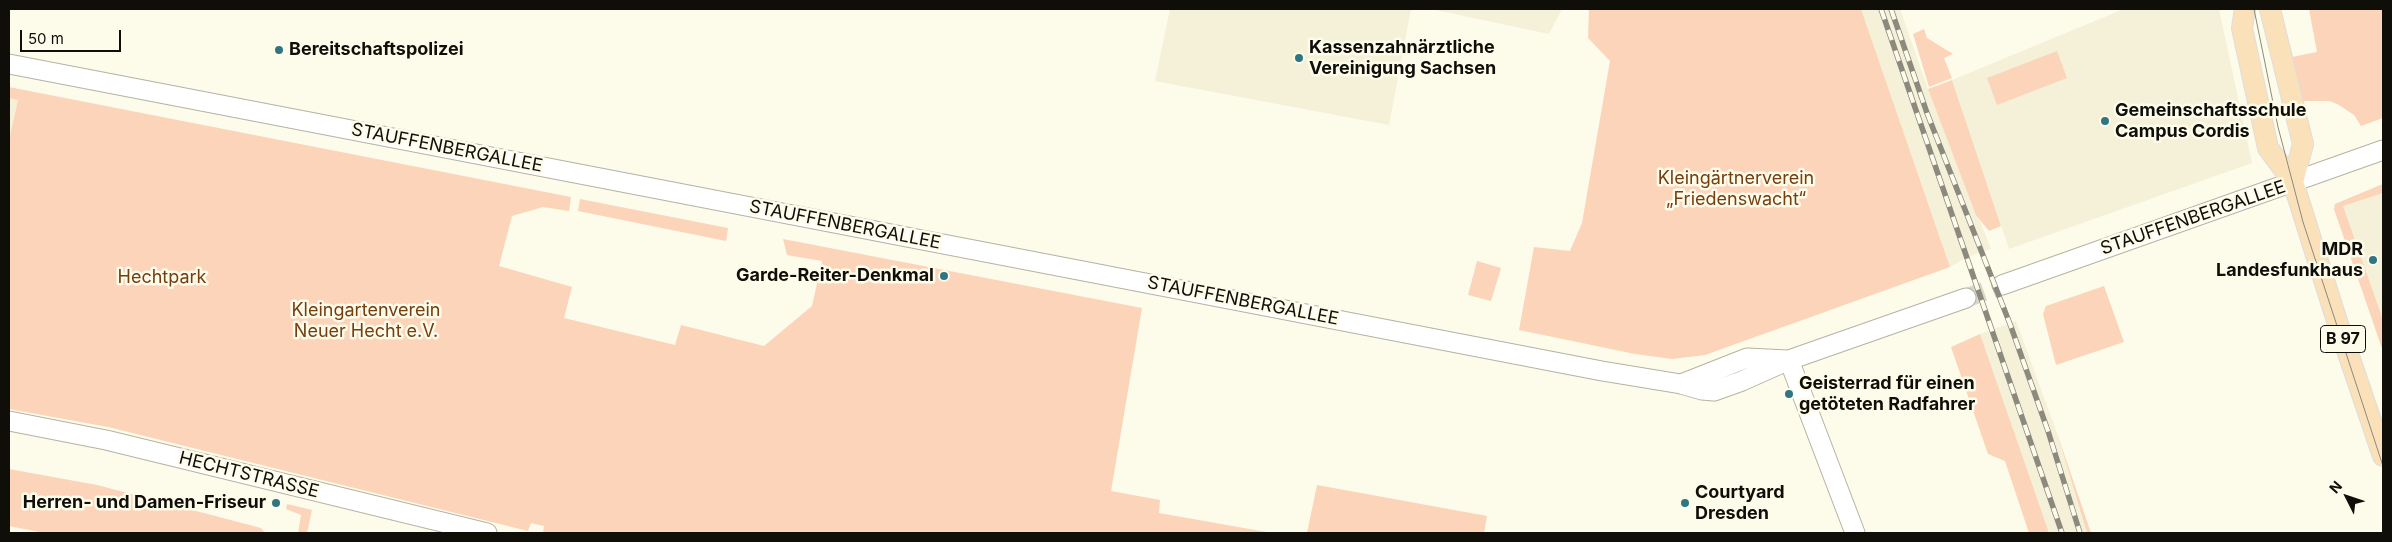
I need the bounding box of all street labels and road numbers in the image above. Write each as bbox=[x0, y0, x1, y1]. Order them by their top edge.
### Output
street label: STAUFFENBERGALLEE bbox=[350, 119, 544, 177]
street label: STAUFFENBERGALLEE bbox=[2098, 176, 2288, 260]
street label: STAUFFENBERGALLEE bbox=[748, 196, 942, 254]
street label: STAUFFENBERGALLEE bbox=[1146, 272, 1340, 330]
road number: B 97 bbox=[2320, 326, 2366, 352]
street label: HECHTSTRASSE bbox=[177, 447, 321, 503]

